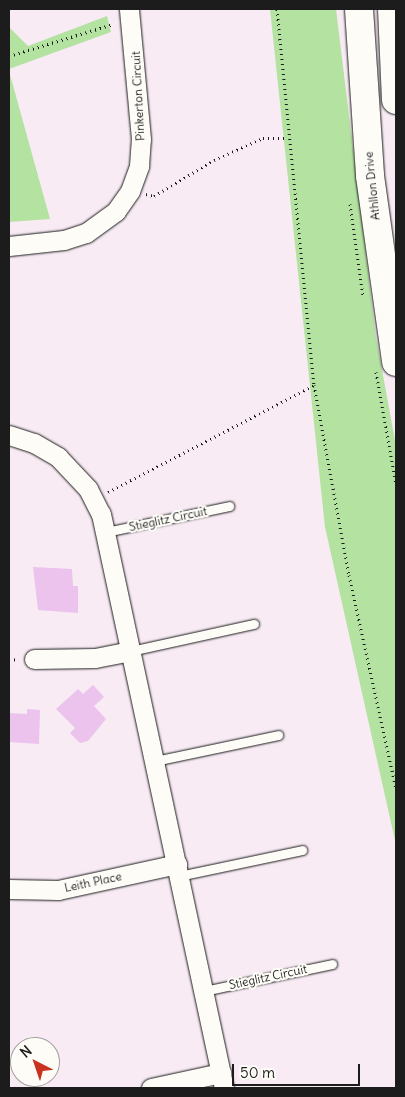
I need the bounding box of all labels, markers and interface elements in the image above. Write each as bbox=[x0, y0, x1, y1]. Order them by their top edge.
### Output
street label: Pinkerton Circuit bbox=[128, 51, 148, 141]
street label: Athllon Drive bbox=[361, 151, 383, 221]
street label: Stieglitz Circuit bbox=[128, 504, 208, 534]
street label: Leith Place bbox=[63, 869, 123, 895]
street label: Stieglitz Circuit bbox=[228, 962, 308, 992]
north arrow bbox=[10, 1037, 60, 1087]
text: N bbox=[16, 1041, 35, 1061]
scale bar bbox=[235, 1054, 362, 1086]
text: 50 m bbox=[240, 1063, 275, 1082]

